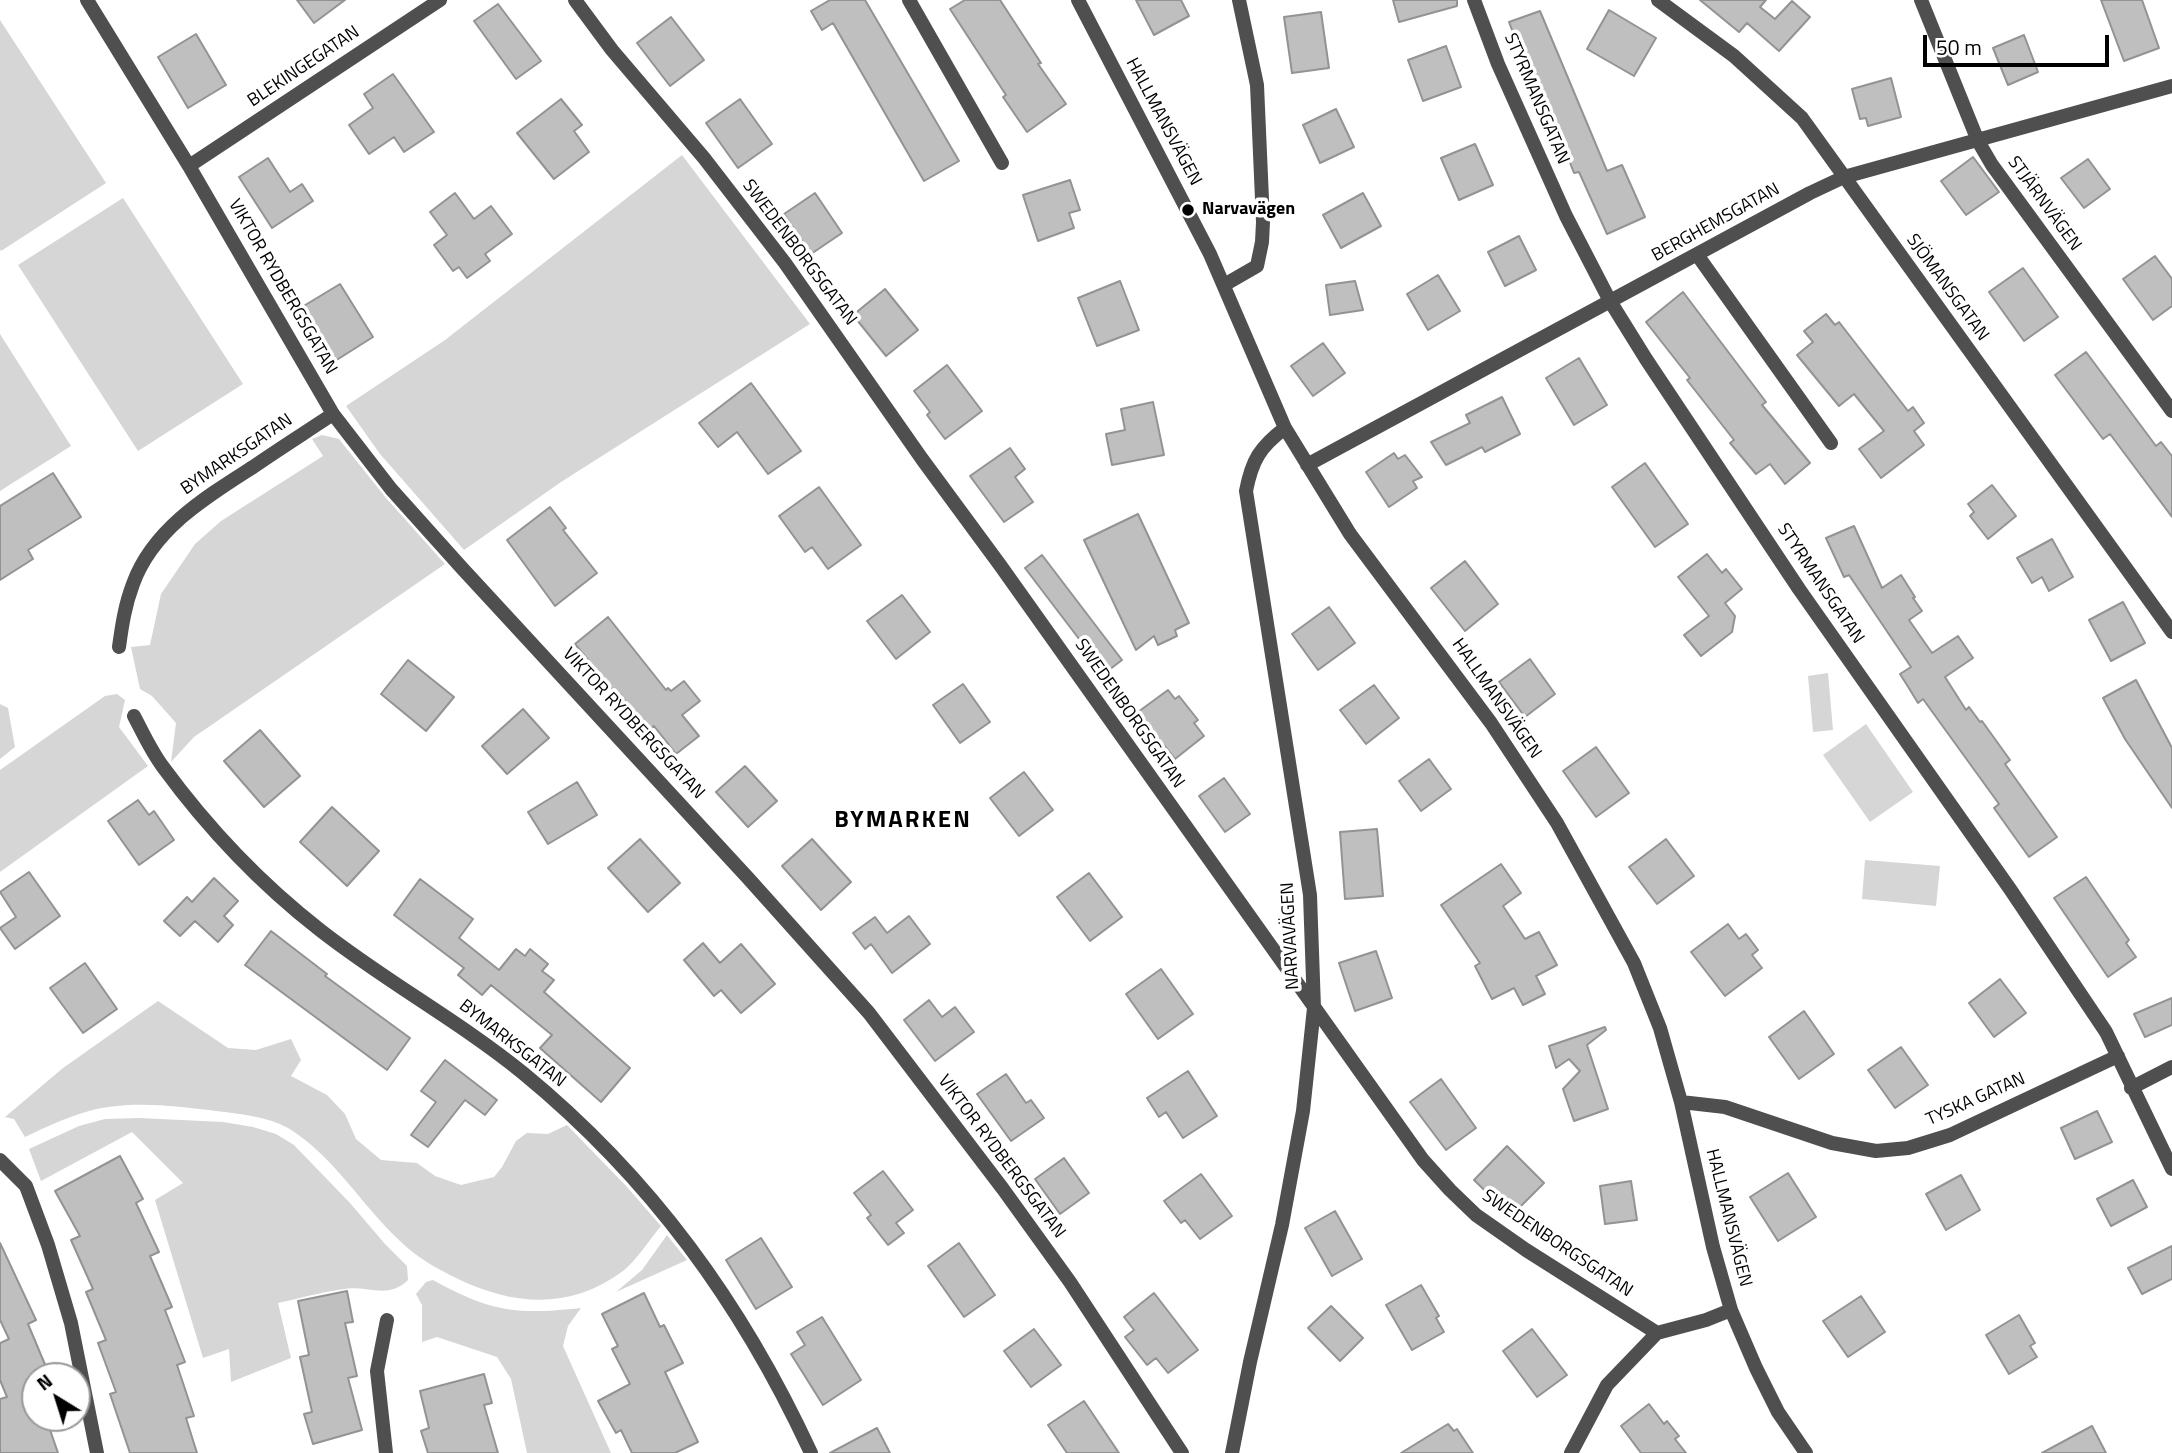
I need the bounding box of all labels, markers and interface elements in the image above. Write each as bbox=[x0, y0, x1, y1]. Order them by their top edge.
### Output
scale bar bbox=[1927, 21, 2112, 65]
street label: BLEKINGEGATAN bbox=[244, 22, 364, 112]
street label: STYRMANSGATAN bbox=[1499, 30, 1573, 168]
text: 50 m bbox=[1936, 31, 1982, 63]
street label: HALLMANSVÄGEN bbox=[1120, 54, 1206, 190]
street label: STJÄRNVÄGEN bbox=[2002, 152, 2086, 256]
street label: SWEDENBORGSGATAN bbox=[737, 176, 861, 330]
street label: BERGHEMSGATAN bbox=[1648, 179, 1784, 267]
street label: VIKTOR RYDBERGSGATAN bbox=[223, 196, 341, 378]
place label: Narvavägen bbox=[1202, 199, 1295, 221]
marker: Narvavägen bbox=[1180, 202, 1196, 218]
street label: SJÖMANSGATAN bbox=[1901, 230, 1993, 346]
street label: BYMARKSGATAN bbox=[177, 410, 297, 500]
street label: STYRMANSGATAN bbox=[1772, 520, 1868, 648]
street label: SWEDENBORGSGATAN bbox=[1069, 635, 1189, 793]
street label: HALLMANSVÄGEN bbox=[1447, 635, 1545, 763]
street label: VIKTOR RYDBERGSGATAN bbox=[557, 644, 709, 804]
district label: BYMARKEN bbox=[835, 807, 971, 835]
street label: NARVAVÄGEN bbox=[1277, 882, 1305, 990]
street label: BYMARKSGATAN bbox=[454, 996, 570, 1092]
street label: TYSKA GATAN bbox=[1923, 1069, 2029, 1131]
street label: VIKTOR RYDBERGSGATAN bbox=[933, 1071, 1069, 1243]
street label: HALLMANSVÄGEN bbox=[1700, 1147, 1756, 1289]
street label: SWEDENBORGSGATAN bbox=[1478, 1186, 1636, 1302]
north arrow bbox=[21, 1362, 91, 1432]
text: N bbox=[30, 1366, 58, 1397]

